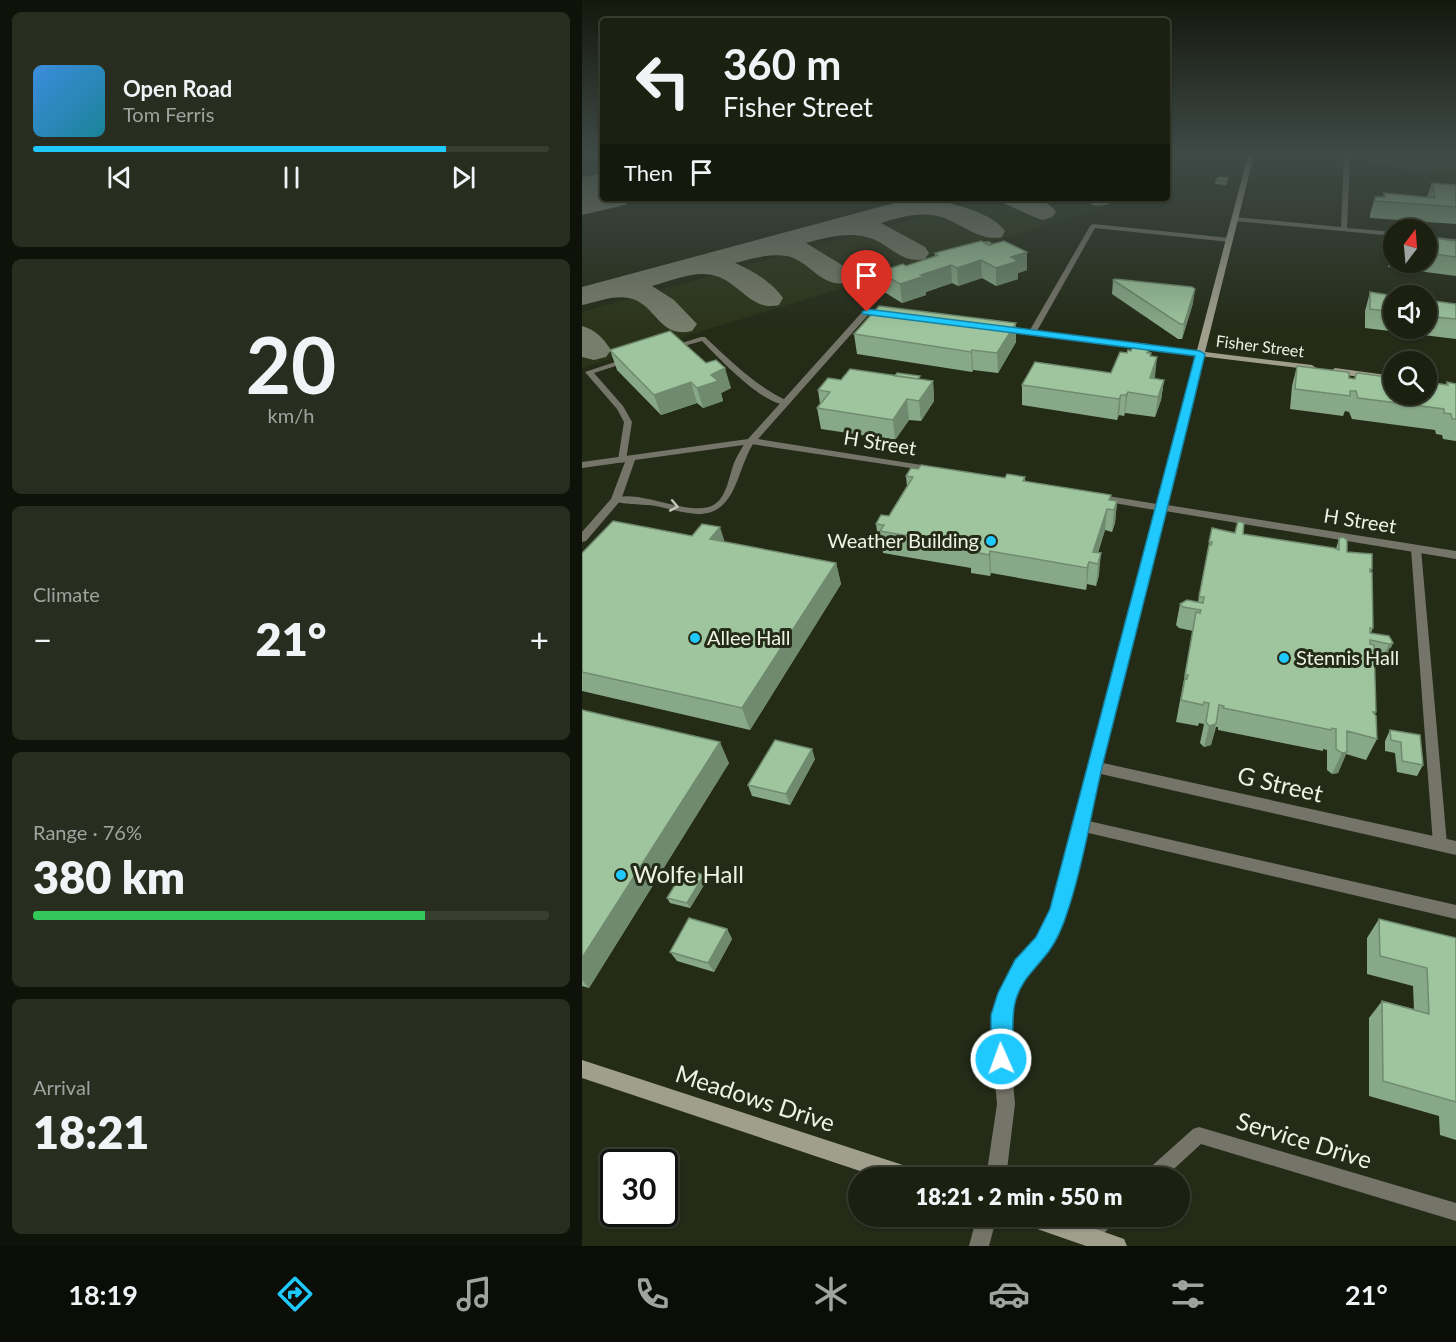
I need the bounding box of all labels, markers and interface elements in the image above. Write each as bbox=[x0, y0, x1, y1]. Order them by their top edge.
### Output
text: 360 m bbox=[723, 39, 841, 89]
icon: left bbox=[624, 42, 702, 120]
text: Open Road bbox=[123, 75, 232, 102]
text: Fisher Street bbox=[723, 90, 873, 123]
text: Tom Ferris bbox=[123, 102, 214, 126]
icon: arrive bbox=[685, 156, 718, 189]
text: Then bbox=[624, 159, 673, 186]
icon: previous bbox=[103, 161, 136, 194]
icon: pause bbox=[275, 161, 308, 194]
icon: next bbox=[447, 161, 480, 194]
north arrow bbox=[1383, 219, 1437, 273]
map controls bbox=[1383, 219, 1437, 405]
pin bbox=[841, 250, 892, 312]
icon: arrive bbox=[850, 259, 883, 292]
button: sound bbox=[1383, 285, 1437, 339]
text: 20 bbox=[246, 317, 336, 411]
street label: Fisher Street bbox=[1215, 331, 1306, 360]
button: search bbox=[1383, 351, 1437, 405]
text: km/h bbox=[268, 403, 314, 427]
street label: H Street bbox=[842, 424, 918, 460]
one-way arrow bbox=[669, 499, 679, 512]
street label: H Street bbox=[1322, 502, 1398, 538]
place label: Weather Building bbox=[827, 528, 979, 552]
marker: Weather Building bbox=[984, 534, 998, 548]
text: Climate bbox=[33, 582, 100, 606]
text: 21° bbox=[256, 612, 326, 666]
text: − bbox=[33, 619, 52, 659]
text: + bbox=[530, 619, 549, 659]
place label: Allee Hall bbox=[707, 625, 791, 649]
marker: Allee Hall bbox=[688, 631, 702, 645]
place label: Stennis Hall bbox=[1296, 645, 1399, 669]
marker: Stennis Hall bbox=[1277, 651, 1291, 665]
street label: G Street bbox=[1235, 760, 1326, 808]
text: Range · 76% bbox=[33, 820, 142, 844]
text: 380 km bbox=[33, 850, 185, 904]
place label: Wolfe Hall bbox=[633, 859, 744, 888]
marker: Wolfe Hall bbox=[614, 868, 628, 882]
position arrow bbox=[969, 1027, 1033, 1091]
street label: Meadows Drive bbox=[672, 1058, 839, 1137]
text: Arrival bbox=[33, 1075, 91, 1099]
text: 18:21 bbox=[33, 1105, 149, 1159]
street label: Service Drive bbox=[1233, 1105, 1376, 1174]
speed limit sign: 30 bbox=[600, 1149, 678, 1227]
text: 18:21 · 2 min · 550 m bbox=[916, 1183, 1122, 1210]
icon: directions bbox=[274, 1273, 316, 1315]
icon: music bbox=[453, 1273, 495, 1315]
icon: phone bbox=[631, 1273, 673, 1315]
icon: climate bbox=[810, 1273, 852, 1315]
icon: car bbox=[988, 1273, 1030, 1315]
icon: filters bbox=[1167, 1273, 1209, 1315]
text: 18:19 bbox=[68, 1278, 138, 1311]
text: 21° bbox=[1345, 1278, 1388, 1311]

